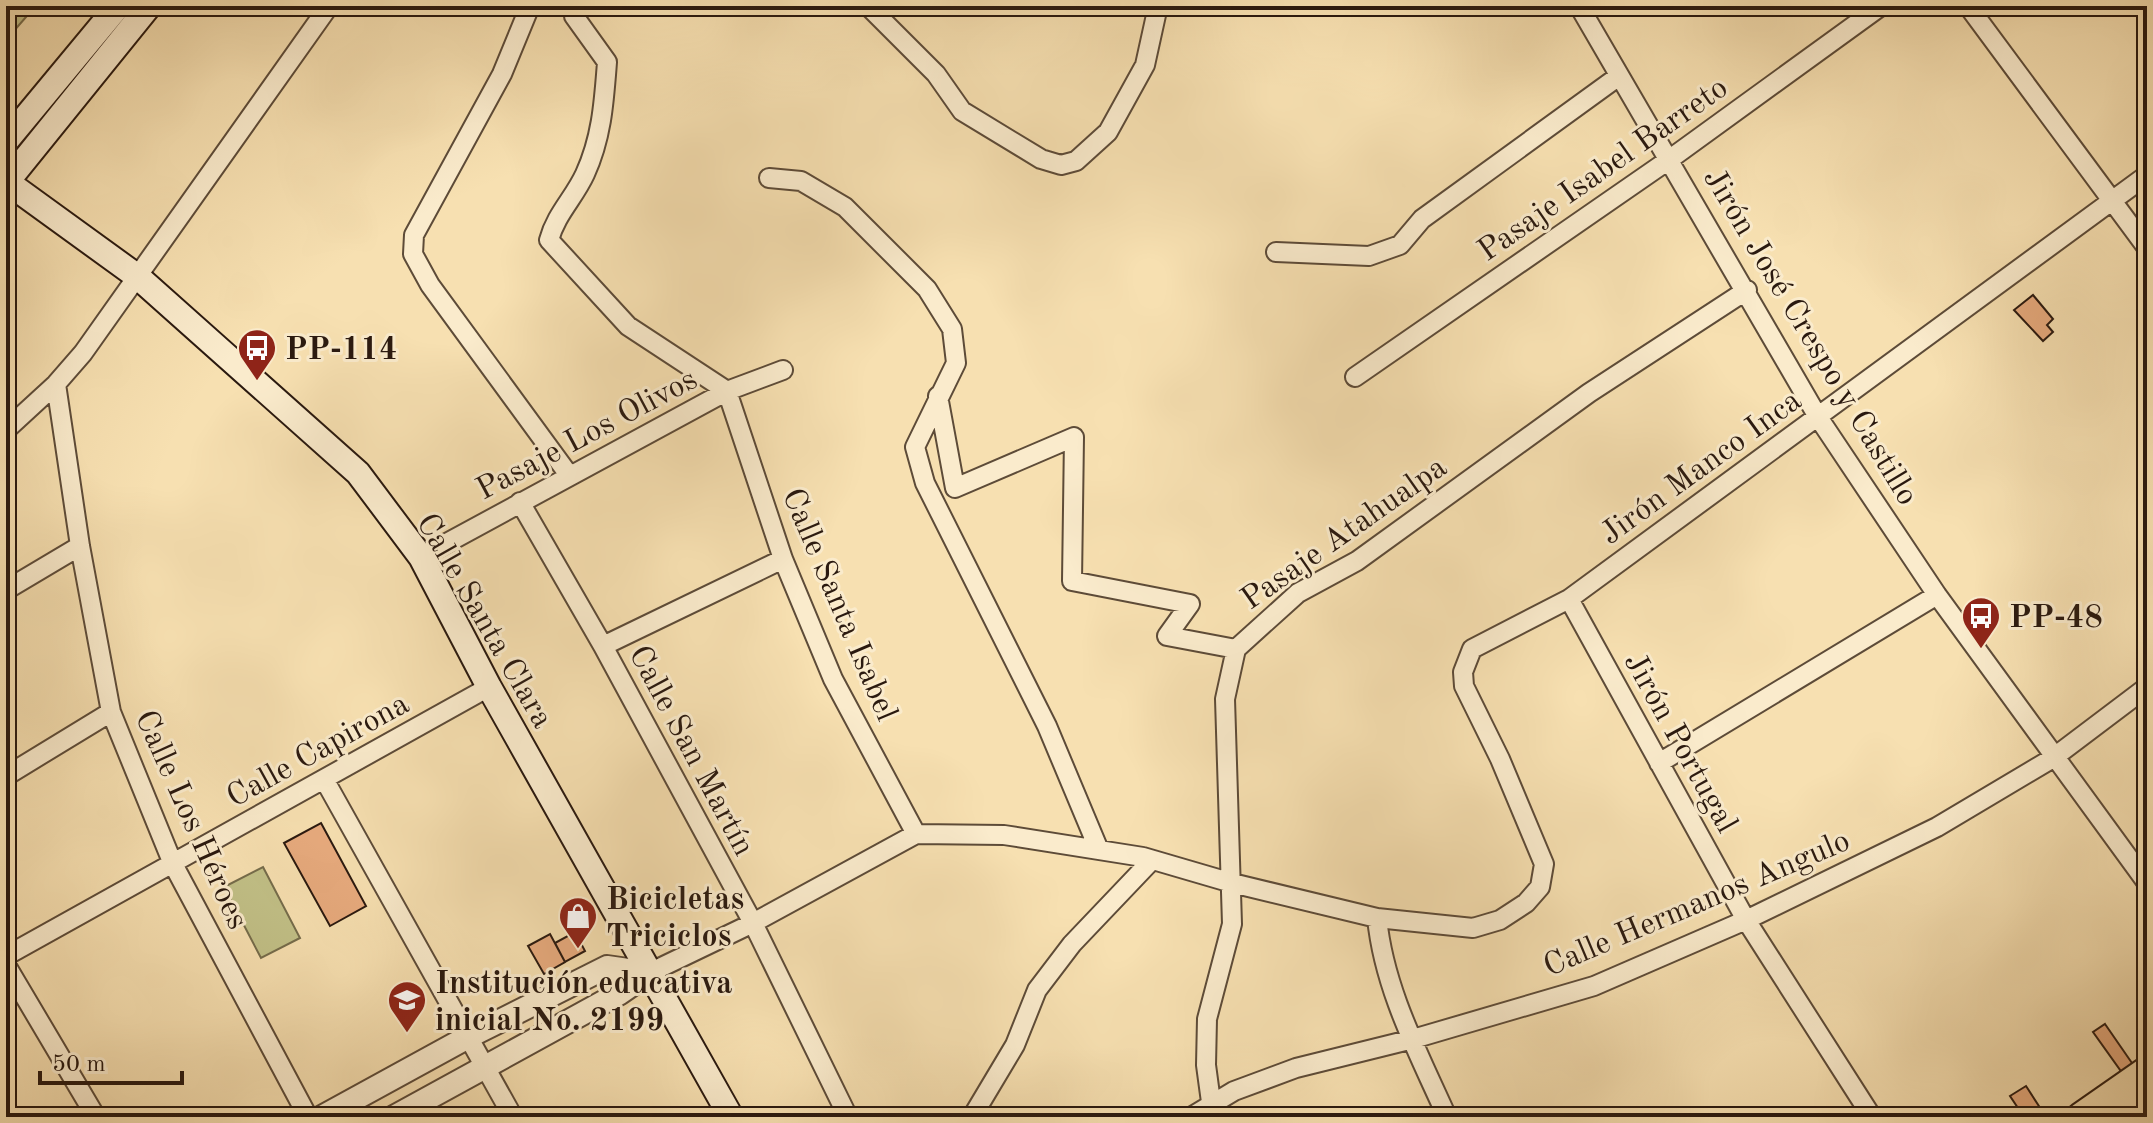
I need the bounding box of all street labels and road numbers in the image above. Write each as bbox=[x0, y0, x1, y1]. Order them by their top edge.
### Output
street label: Pasaje Isabel Barreto bbox=[1473, 72, 1734, 269]
street label: Jirón José Crespo y Castillo bbox=[1696, 164, 1923, 511]
street label: Pasaje Los Olivos bbox=[472, 364, 703, 507]
street label: Jirón Manco Inca bbox=[1595, 385, 1808, 552]
street label: Pasaje Atahualpa bbox=[1236, 452, 1453, 617]
street label: Calle Santa Isabel bbox=[775, 484, 902, 726]
street label: Calle Santa Clara bbox=[409, 509, 558, 734]
street label: Calle San Martín bbox=[622, 641, 759, 862]
street label: Jirón Portugal bbox=[1617, 648, 1742, 839]
street label: Calle Capirona bbox=[222, 688, 415, 815]
street label: Calle Los Héroes bbox=[128, 706, 253, 934]
street label: Calle Hermanos Angulo bbox=[1539, 826, 1855, 984]

